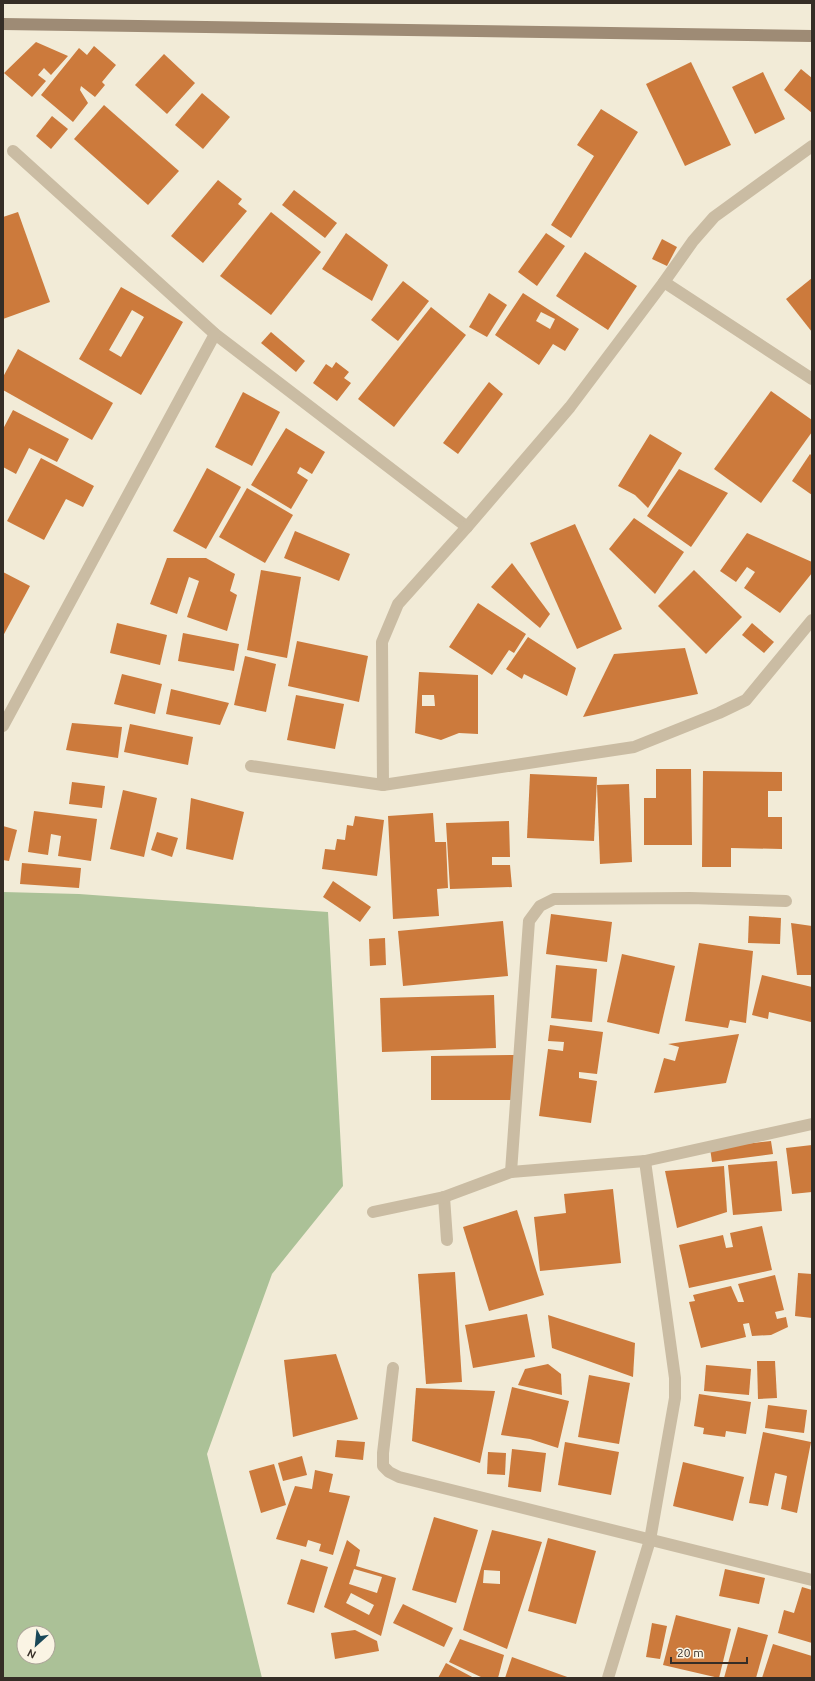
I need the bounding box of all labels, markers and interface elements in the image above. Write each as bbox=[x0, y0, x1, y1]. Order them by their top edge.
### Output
north arrow bbox=[16, 1625, 56, 1665]
scale bar bbox=[671, 1639, 747, 1665]
text: 20 m bbox=[677, 1646, 704, 1659]
text: N bbox=[25, 1647, 38, 1661]

